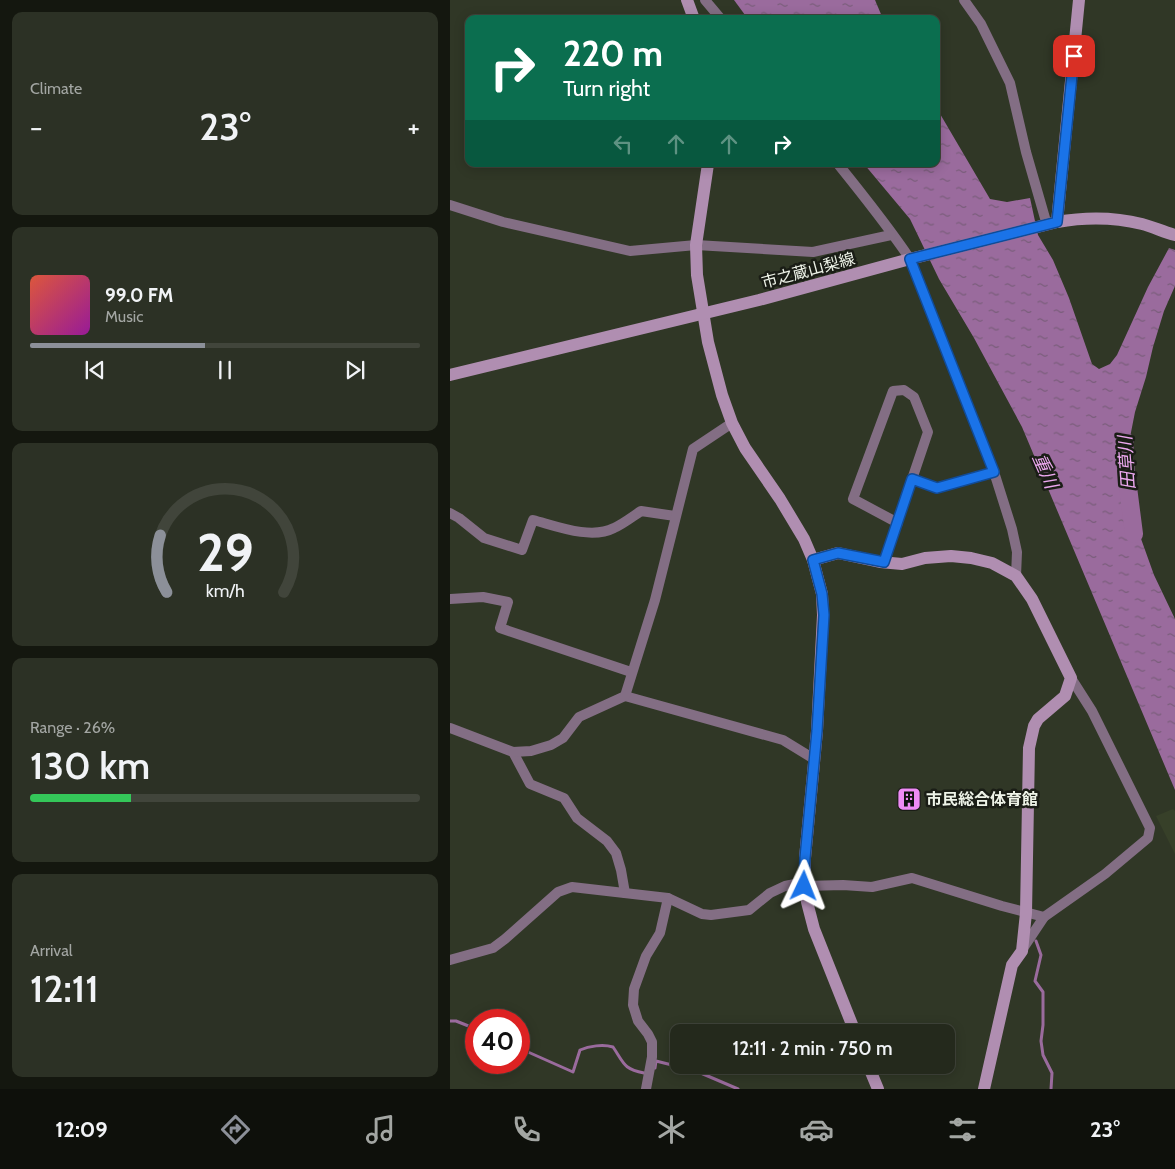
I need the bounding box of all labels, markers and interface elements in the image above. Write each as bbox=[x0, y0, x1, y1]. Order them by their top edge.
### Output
text: 220 m bbox=[563, 32, 663, 75]
icon: right bbox=[480, 35, 545, 100]
pin bbox=[1053, 35, 1095, 77]
icon: arrive bbox=[1060, 42, 1088, 70]
text: Turn right bbox=[563, 75, 650, 102]
text: Climate bbox=[30, 79, 82, 98]
text: 23° bbox=[199, 103, 251, 150]
text: − bbox=[30, 110, 42, 144]
text: + bbox=[408, 110, 420, 144]
icon: left bbox=[609, 130, 637, 158]
icon: ahead bbox=[662, 130, 690, 158]
icon: ahead bbox=[715, 130, 743, 158]
icon: right bbox=[768, 130, 796, 158]
street label: 市之蔵山梨線 bbox=[759, 249, 857, 292]
text: 99.0 FM bbox=[105, 284, 173, 307]
text: Music bbox=[105, 307, 143, 326]
icon: previous bbox=[81, 356, 109, 384]
icon: pause bbox=[211, 356, 239, 384]
icon: next bbox=[341, 356, 369, 384]
water label: 田草川 bbox=[1114, 433, 1140, 491]
water label: 重川 bbox=[1028, 450, 1063, 494]
text: 29 bbox=[197, 521, 253, 584]
text: km/h bbox=[205, 580, 245, 601]
text: Range · 26% bbox=[30, 718, 115, 737]
text: 130 km bbox=[30, 742, 150, 789]
building icon: 市民総合体育館 bbox=[896, 786, 922, 812]
place label: 市民総合体育館 bbox=[926, 790, 1038, 809]
position arrow bbox=[777, 859, 829, 911]
text: Arrival bbox=[30, 941, 73, 960]
text: 12:11 bbox=[30, 965, 99, 1012]
speed limit sign: 40 bbox=[465, 1009, 530, 1074]
text: 12:11 · 2 min · 750 m bbox=[732, 1037, 893, 1060]
icon: directions bbox=[218, 1112, 253, 1147]
icon: music bbox=[363, 1112, 398, 1147]
icon: phone bbox=[509, 1112, 544, 1147]
icon: climate bbox=[654, 1112, 689, 1147]
icon: car bbox=[799, 1112, 834, 1147]
icon: filters bbox=[945, 1112, 980, 1147]
text: 12:09 bbox=[55, 1116, 108, 1143]
text: 23° bbox=[1090, 1116, 1120, 1143]

